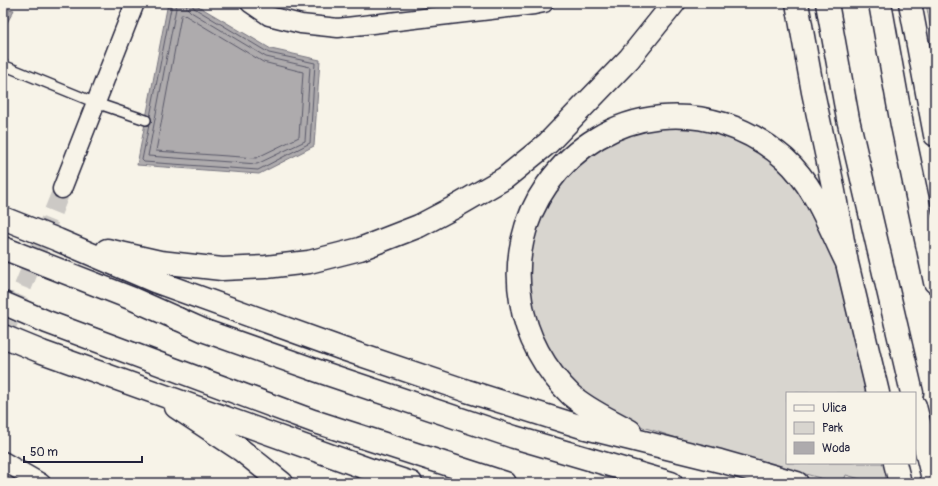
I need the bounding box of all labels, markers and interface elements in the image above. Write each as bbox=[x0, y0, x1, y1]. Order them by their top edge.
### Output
legend bbox=[786, 392, 916, 464]
text: Ulica bbox=[822, 401, 847, 416]
text: Park bbox=[822, 421, 843, 436]
scale bar bbox=[24, 438, 142, 464]
text: Woda bbox=[822, 441, 851, 456]
text: 50 m bbox=[30, 445, 58, 460]

